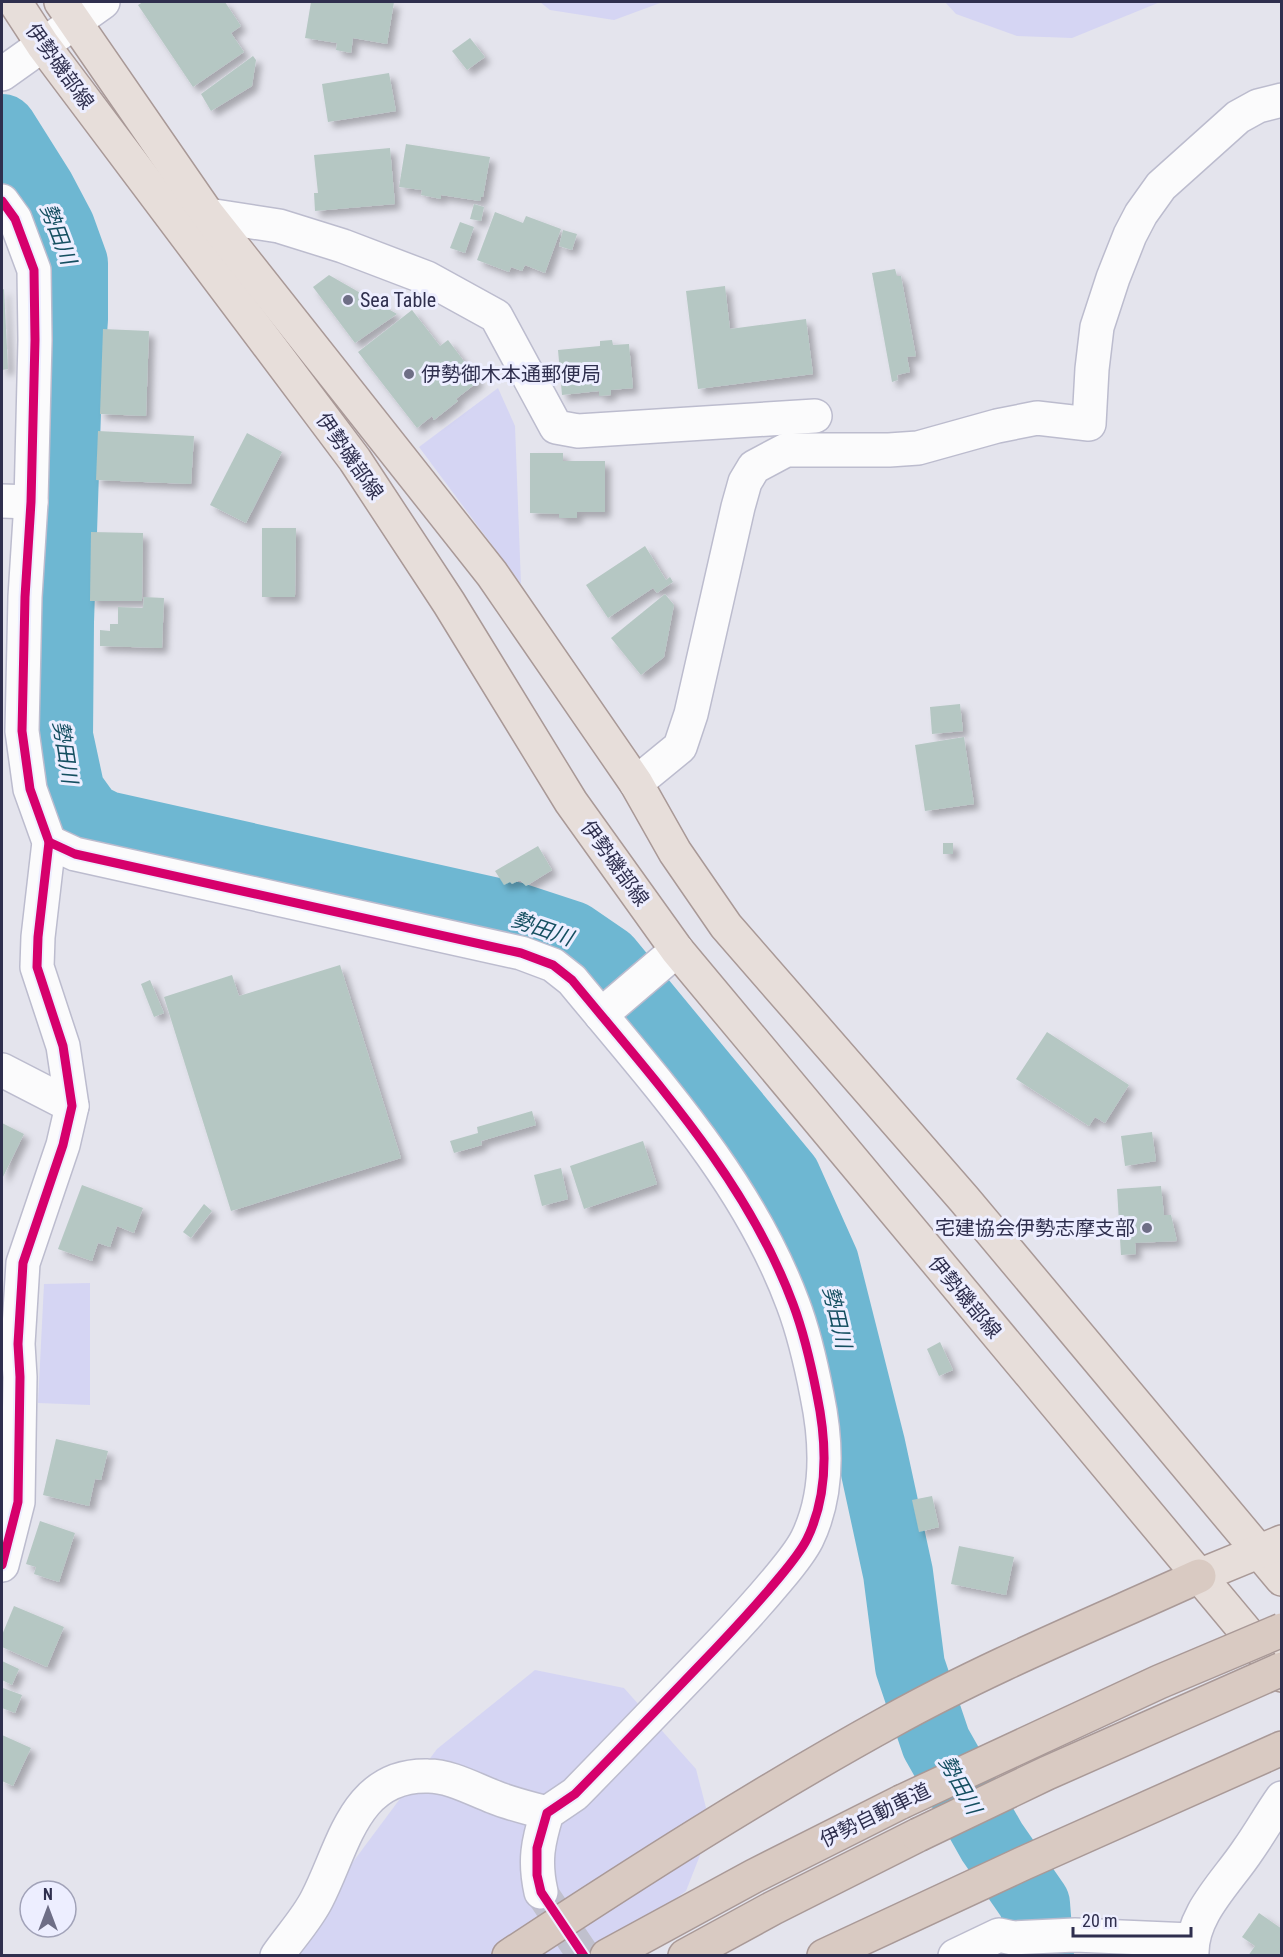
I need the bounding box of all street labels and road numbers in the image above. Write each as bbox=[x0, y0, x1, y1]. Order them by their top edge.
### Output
street label: 伊勢磯部線 bbox=[21, 18, 99, 114]
street label: 伊勢磯部線 bbox=[311, 408, 389, 504]
street label: 伊勢磯部線 bbox=[576, 815, 654, 911]
street label: 伊勢磯部線 bbox=[924, 1251, 1006, 1343]
street label: 伊勢自動車道 bbox=[816, 1778, 934, 1852]

